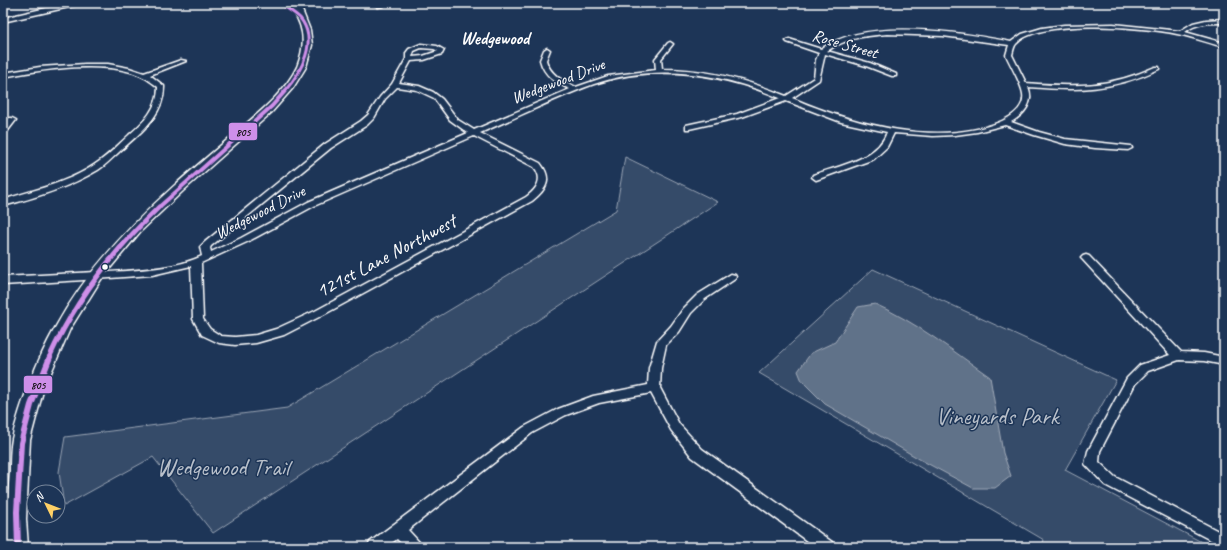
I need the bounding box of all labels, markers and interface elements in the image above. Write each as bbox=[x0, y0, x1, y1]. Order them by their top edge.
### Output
street label: Rose Street bbox=[810, 25, 882, 64]
district label: Wedgewood bbox=[461, 27, 532, 49]
street label: Wedgewood Drive bbox=[508, 53, 609, 108]
line badge: 805 bbox=[228, 122, 258, 141]
text: 805 bbox=[236, 125, 252, 139]
street label: Wedgewood Drive bbox=[212, 180, 310, 244]
street label: 121st Lane Northwest bbox=[312, 207, 463, 303]
unlabelled marker bbox=[100, 262, 110, 272]
line badge: 805 bbox=[23, 375, 53, 394]
text: 805 bbox=[31, 378, 47, 392]
park label: Vineyards Park bbox=[936, 401, 1061, 431]
park label: Wedgewood Trail bbox=[157, 452, 293, 482]
north arrow bbox=[26, 484, 66, 524]
text: N bbox=[31, 488, 48, 504]

